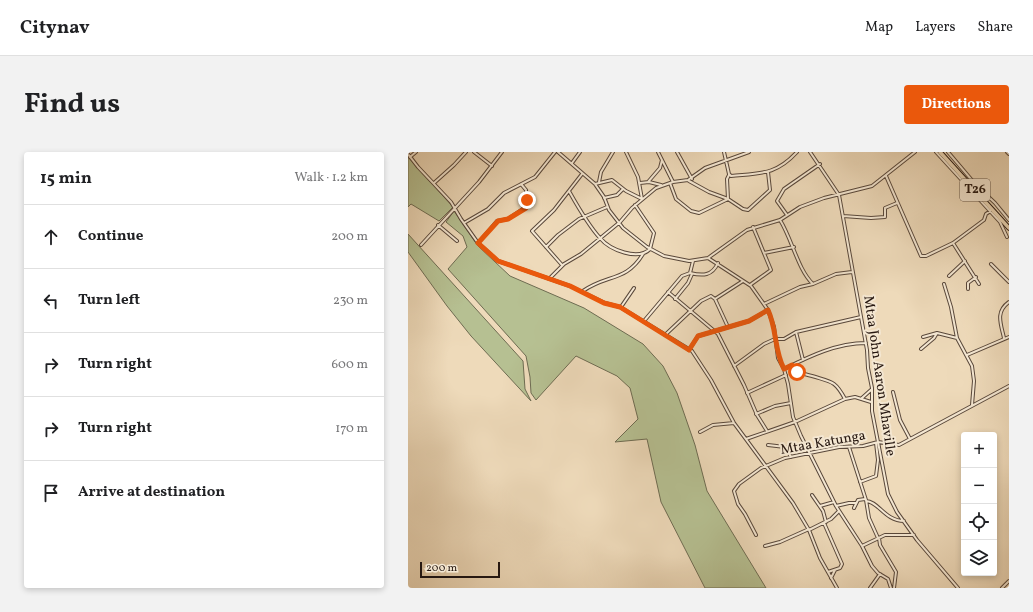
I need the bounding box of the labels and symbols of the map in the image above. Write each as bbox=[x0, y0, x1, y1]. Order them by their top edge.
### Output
road number: T26 bbox=[960, 179, 990, 201]
route end bbox=[518, 191, 536, 209]
street label: Mtaa John Aaron Mhaville bbox=[858, 294, 900, 458]
route start bbox=[788, 363, 806, 381]
street label: Mtaa Katunga bbox=[779, 426, 867, 460]
scale bar bbox=[420, 560, 500, 579]

